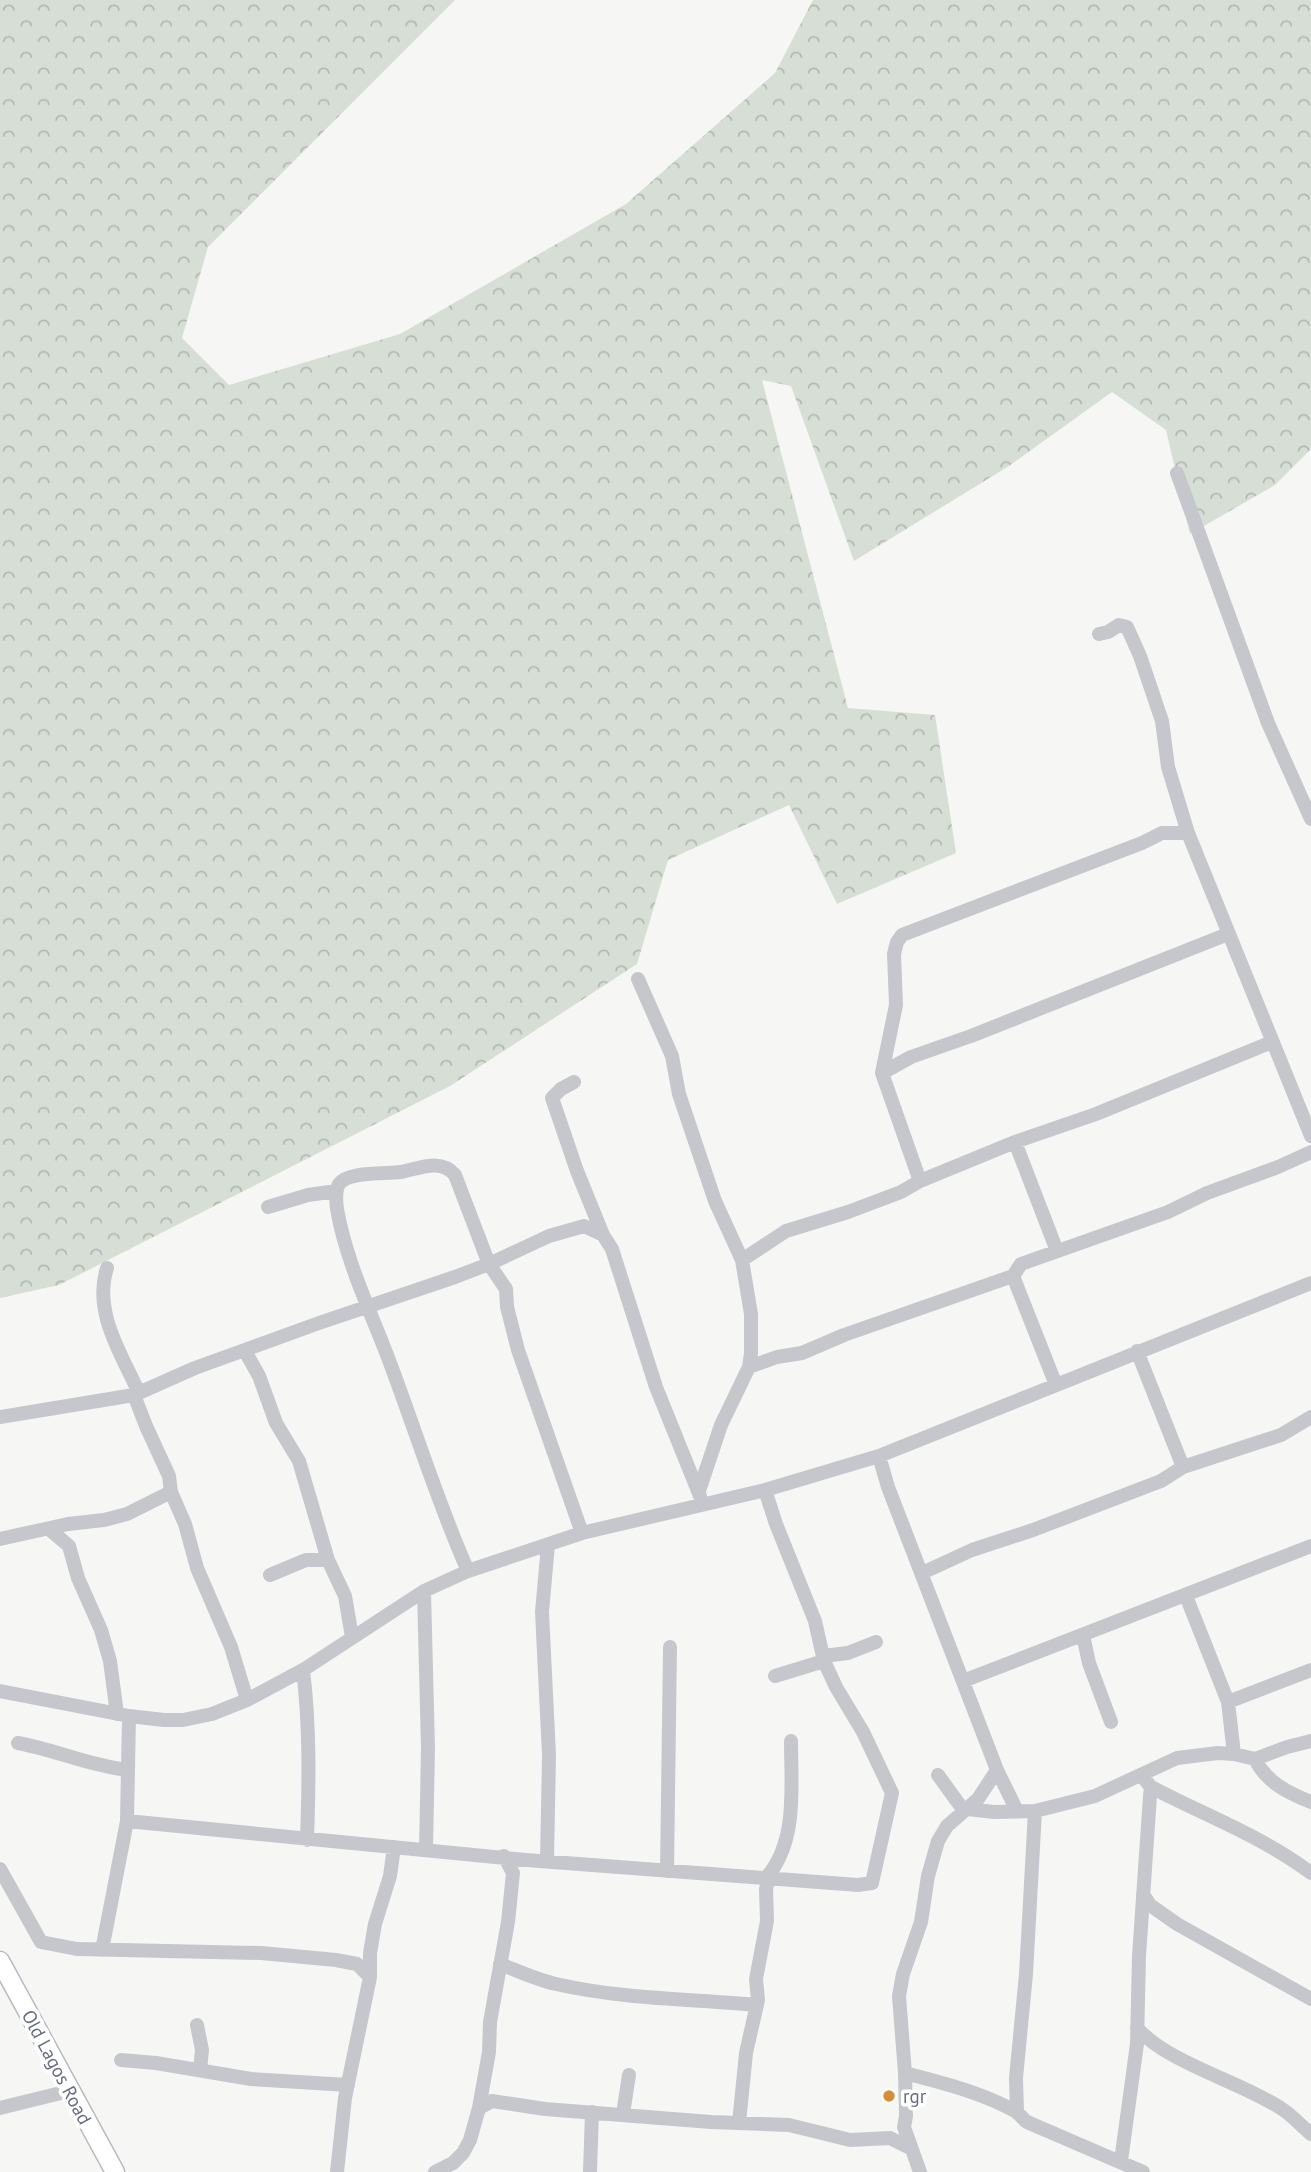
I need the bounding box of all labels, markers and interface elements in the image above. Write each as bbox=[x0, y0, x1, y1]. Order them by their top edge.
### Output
street label: Old Lagos Road bbox=[17, 2006, 97, 2128]
place label: rgr bbox=[903, 2084, 927, 2108]
marker: rgr bbox=[881, 2088, 897, 2104]

